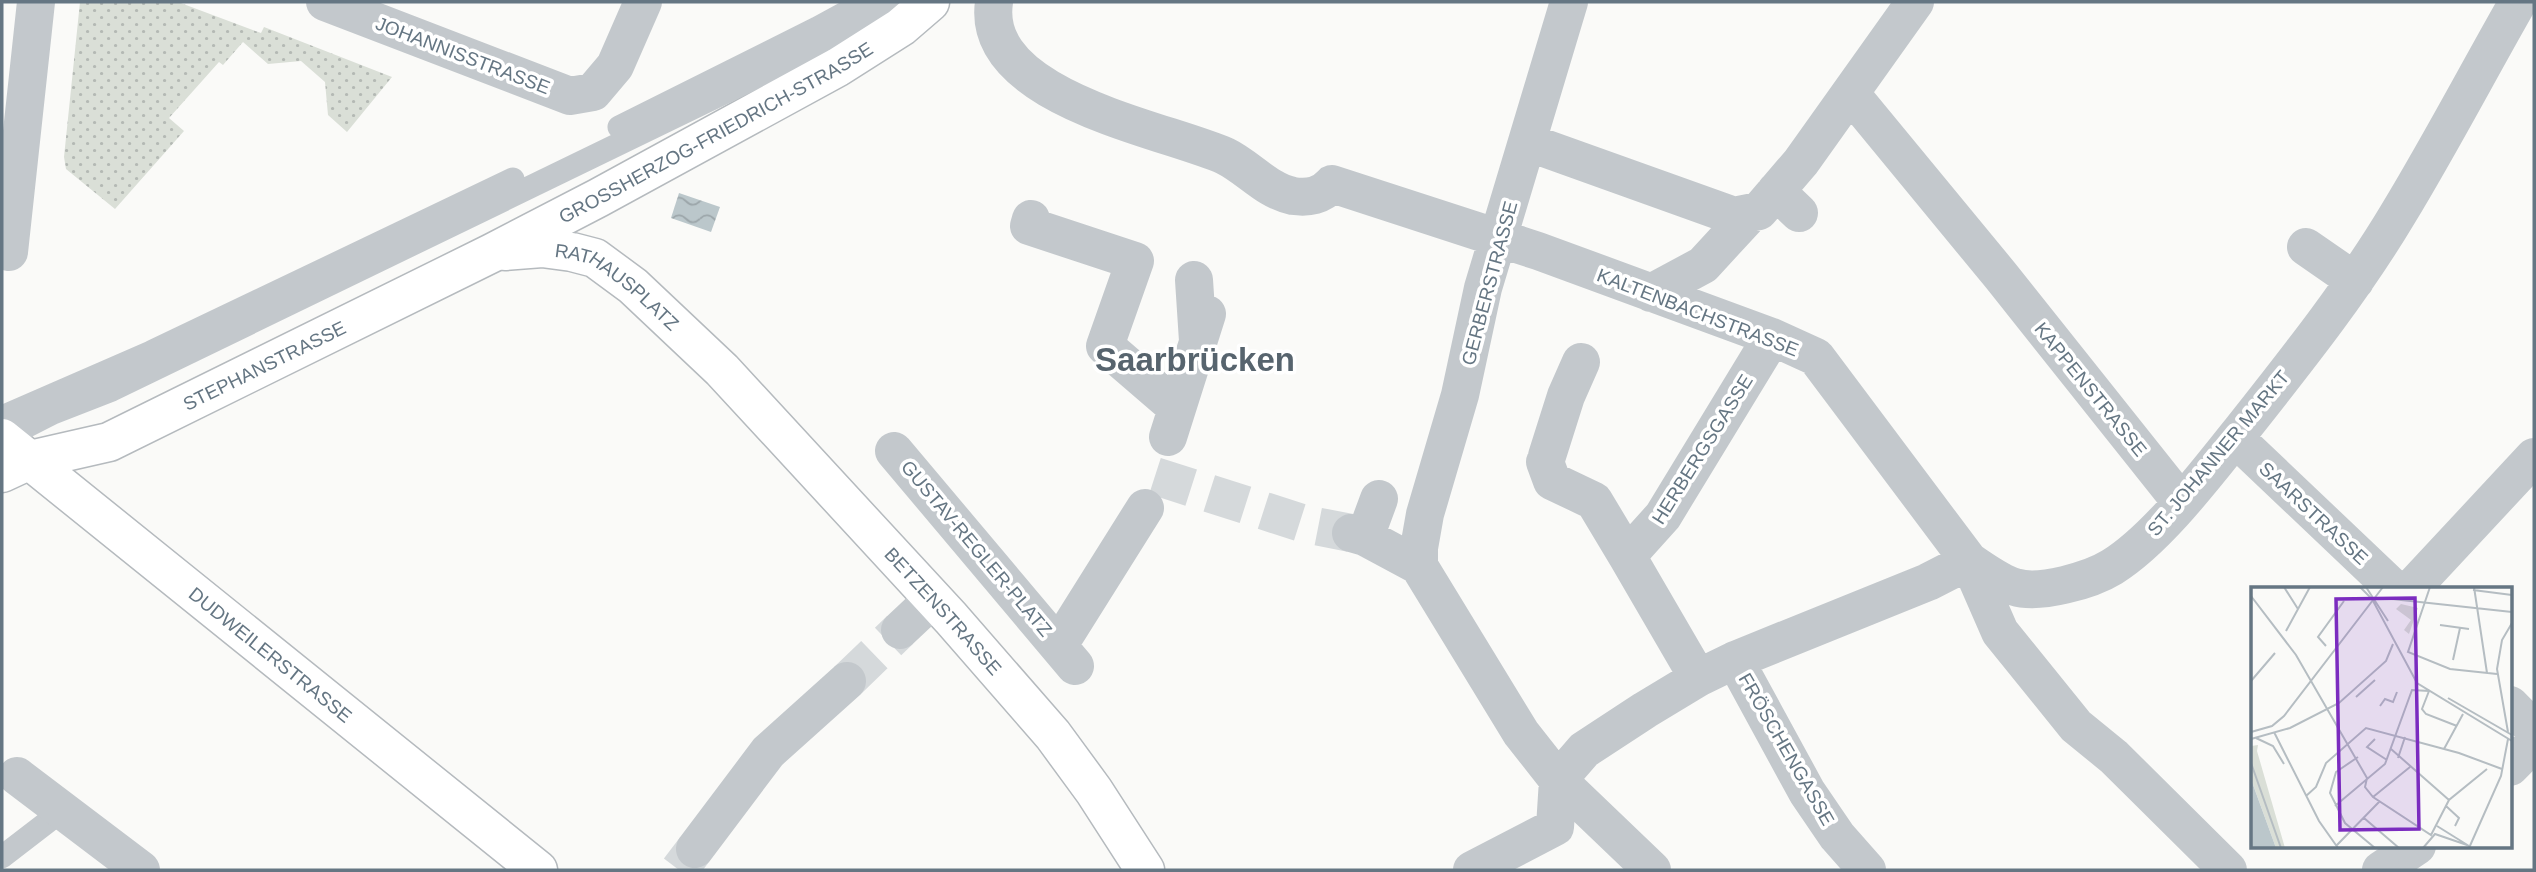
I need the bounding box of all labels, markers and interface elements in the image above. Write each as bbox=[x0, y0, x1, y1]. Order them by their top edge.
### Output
street label: JOHANNISSTRASSE bbox=[373, 13, 553, 98]
street label: GROSSHERZOG-FRIEDRICH-STRASSE bbox=[555, 38, 877, 228]
street label: GERBERSTRASSE bbox=[1457, 199, 1521, 367]
street label: RATHAUSPLATZ bbox=[554, 240, 683, 335]
street label: KALTENBACHSTRASSE bbox=[1594, 264, 1801, 361]
street label: STEPHANSTRASSE bbox=[180, 317, 349, 415]
street label: KAPPENSTRASSE bbox=[2030, 318, 2151, 460]
district label: Saarbrücken bbox=[1095, 341, 1295, 378]
street label: ST. JOHANNER MARKT bbox=[2143, 366, 2294, 540]
street label: HERBERGSGASSE bbox=[1648, 371, 1757, 528]
street label: GUSTAV-REGLER-PLATZ bbox=[897, 456, 1057, 641]
street label: SAARSTRASSE bbox=[2255, 458, 2372, 569]
street label: BETZENSTRASSE bbox=[880, 543, 1006, 679]
street label: DUDWEILERSTRASSE bbox=[185, 583, 356, 727]
inset map bbox=[2251, 587, 2512, 848]
street label: FRÖSCHENGASSE bbox=[1734, 669, 1839, 829]

